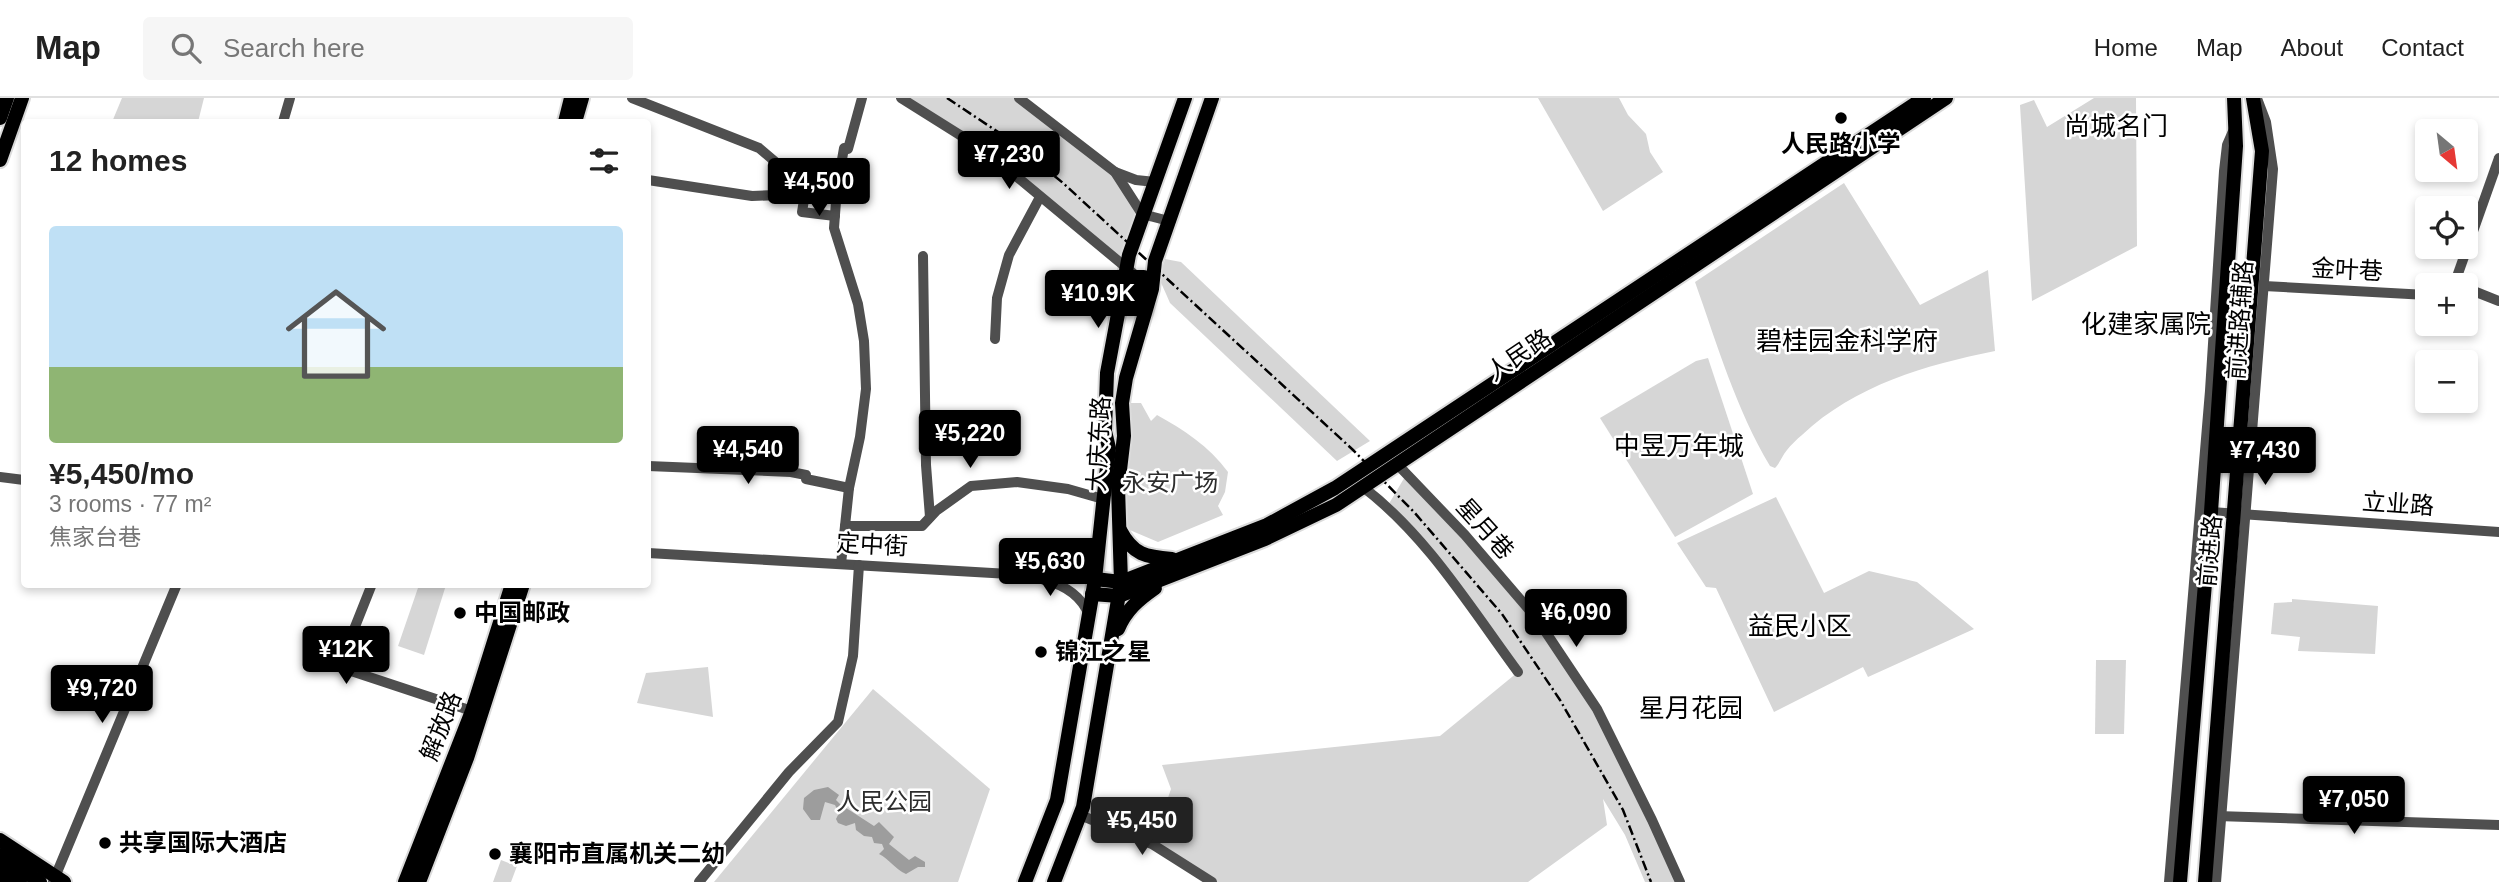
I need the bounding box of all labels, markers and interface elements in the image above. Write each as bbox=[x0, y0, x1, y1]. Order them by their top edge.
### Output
search box bbox=[143, 17, 633, 80]
text: Map bbox=[35, 29, 101, 66]
icon: search bbox=[167, 29, 205, 67]
text: Search here bbox=[223, 33, 365, 63]
text: Home bbox=[2094, 34, 2158, 61]
text: Map bbox=[2196, 34, 2243, 61]
text: About bbox=[2281, 34, 2343, 61]
text: Contact bbox=[2381, 34, 2464, 61]
marker: 人民路小学 bbox=[1833, 110, 1849, 126]
district label: 尚城名门 bbox=[2064, 111, 2168, 141]
north arrow bbox=[2415, 119, 2478, 182]
map controls bbox=[2415, 119, 2478, 413]
place label: 人民路小学 bbox=[1781, 130, 1901, 157]
pin: ¥7,230 bbox=[952, 132, 1066, 191]
text: ¥7,230 bbox=[974, 141, 1044, 167]
icon: filters bbox=[585, 142, 623, 180]
text: 12 homes bbox=[49, 144, 187, 177]
pin: ¥4,500 bbox=[762, 158, 876, 218]
text: ¥4,500 bbox=[784, 168, 854, 194]
button: locate bbox=[2415, 196, 2478, 259]
street label: 金叶巷 bbox=[2310, 254, 2384, 285]
street label: 前进路辅路 bbox=[2222, 259, 2257, 381]
icon: home bbox=[273, 271, 399, 397]
pin: ¥10.9K bbox=[1041, 271, 1155, 330]
button: + bbox=[2415, 273, 2478, 336]
text: ¥10.9K bbox=[1061, 280, 1135, 306]
district label: 化建家属院 bbox=[2081, 309, 2211, 339]
street label: 人民路 bbox=[1481, 323, 1556, 386]
district label: 碧桂园金科学府 bbox=[1756, 326, 1938, 356]
button: − bbox=[2415, 350, 2478, 413]
street label: 大庆东路 bbox=[1083, 395, 1114, 493]
pin: ¥5,220 bbox=[913, 410, 1027, 470]
text: ¥5,220 bbox=[935, 420, 1005, 446]
pin: ¥4,540 bbox=[691, 426, 805, 486]
pin: ¥7,430 bbox=[2208, 428, 2322, 487]
district label: 中昱万年城 bbox=[1614, 431, 1744, 461]
text: ¥4,540 bbox=[713, 436, 783, 462]
text: ¥7,430 bbox=[2230, 437, 2300, 463]
text: ¥5,450/mo bbox=[49, 457, 194, 490]
park label: 永安广场 bbox=[1122, 469, 1218, 496]
street label: 立业路 bbox=[2361, 488, 2435, 519]
text: 3 rooms · 77 m² bbox=[49, 491, 211, 517]
street label: 星月巷 bbox=[1451, 493, 1519, 564]
street label: 前进路 bbox=[2193, 514, 2226, 588]
text: 焦家台巷 bbox=[49, 524, 141, 550]
street label: 定中街 bbox=[835, 529, 909, 560]
pin: ¥5,630 bbox=[993, 538, 1107, 598]
text: ¥5,630 bbox=[1015, 548, 1085, 574]
pin: ¥6,090 bbox=[1519, 589, 1633, 649]
place label: 中国邮政 bbox=[474, 599, 570, 626]
text: ¥6,090 bbox=[1541, 599, 1611, 625]
marker: 中国邮政 bbox=[452, 605, 468, 621]
district label: 益民小区 bbox=[1748, 611, 1852, 641]
pin: ¥12K bbox=[305, 626, 387, 686]
text: ¥12K bbox=[319, 636, 373, 662]
place label: 锦江之星 bbox=[1055, 638, 1151, 665]
marker: 锦江之星 bbox=[1033, 644, 1049, 660]
pin: ¥9,720 bbox=[45, 666, 159, 725]
text: ¥9,720 bbox=[67, 675, 137, 701]
street label: 解放路 bbox=[415, 687, 466, 764]
district label: 星月花园 bbox=[1639, 693, 1743, 723]
pin: ¥7,050 bbox=[2297, 776, 2411, 836]
text: ¥7,050 bbox=[2319, 786, 2389, 812]
park label: 人民公园 bbox=[836, 788, 932, 815]
pin: ¥5,450 bbox=[1085, 798, 1199, 857]
text: ¥5,450 bbox=[1107, 807, 1177, 833]
place label: 共享国际大酒店 bbox=[119, 829, 287, 856]
marker: 共享国际大酒店 bbox=[97, 835, 113, 851]
place label: 襄阳市直属机关二幼 bbox=[509, 840, 725, 867]
marker: 襄阳市直属机关二幼 bbox=[487, 846, 503, 862]

